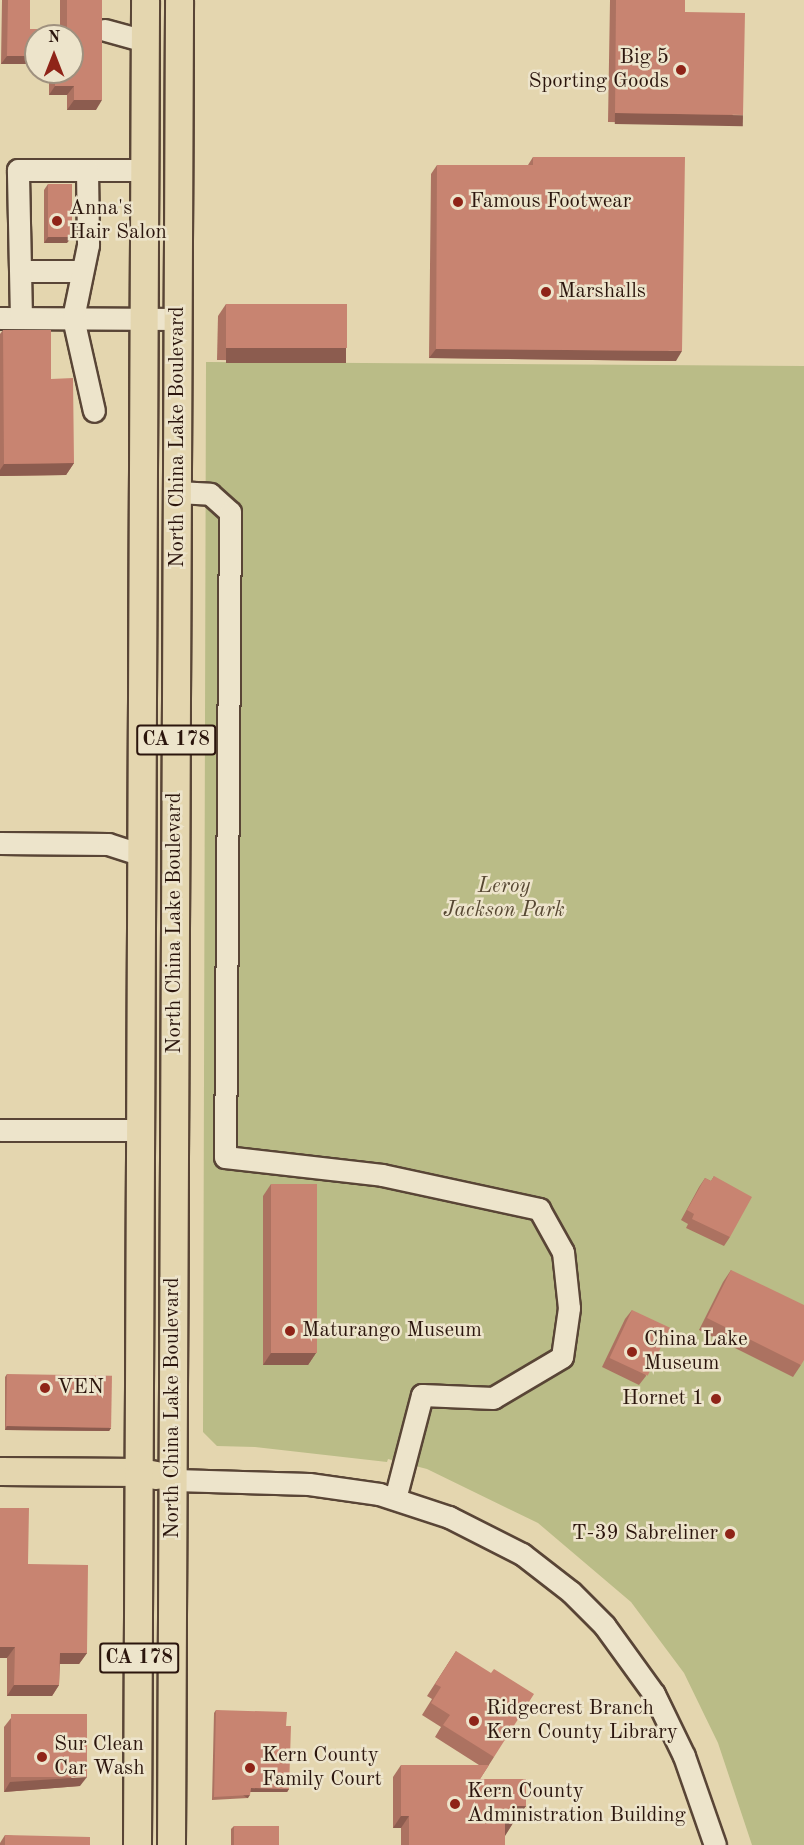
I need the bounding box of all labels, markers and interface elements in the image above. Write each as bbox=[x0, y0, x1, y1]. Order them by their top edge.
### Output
north arrow bbox=[24, 24, 84, 84]
text: N bbox=[48, 30, 60, 46]
place label: Big 5 Sporting Goods bbox=[528, 45, 669, 95]
marker: Big 5 Sporting Goods bbox=[674, 63, 688, 77]
place label: Famous Footwear bbox=[470, 189, 631, 215]
marker: Famous Footwear bbox=[451, 195, 465, 209]
place label: Anna's Hair Salon bbox=[69, 196, 167, 246]
marker: Anna's Hair Salon bbox=[50, 214, 64, 228]
place label: Marshalls bbox=[558, 279, 646, 305]
marker: Marshalls bbox=[539, 285, 553, 299]
street label: North China Lake Boulevard bbox=[165, 306, 191, 568]
road number: CA 178 bbox=[136, 723, 216, 757]
street label: North China Lake Boulevard bbox=[162, 792, 188, 1054]
park label: Leroy Jackson Park bbox=[443, 874, 565, 924]
street label: North China Lake Boulevard bbox=[160, 1277, 186, 1539]
place label: Maturango Museum bbox=[302, 1318, 482, 1344]
marker: Maturango Museum bbox=[283, 1324, 297, 1338]
place label: China Lake Museum bbox=[644, 1327, 748, 1377]
marker: China Lake Museum bbox=[625, 1345, 639, 1359]
place label: VEN bbox=[57, 1375, 104, 1401]
marker: VEN bbox=[38, 1381, 52, 1395]
place label: Hornet 1 bbox=[622, 1386, 704, 1412]
marker: Hornet 1 bbox=[709, 1392, 723, 1406]
place label: T-39 Sabreliner bbox=[572, 1521, 718, 1547]
marker: T-39 Sabreliner bbox=[723, 1527, 737, 1541]
road number: CA 178 bbox=[98, 1641, 180, 1675]
place label: Ridgecrest Branch Kern County Library bbox=[486, 1696, 678, 1746]
marker: Ridgecrest Branch Kern County Library bbox=[467, 1714, 481, 1728]
place label: Sur Clean Car Wash bbox=[54, 1732, 145, 1782]
place label: Kern County Family Court bbox=[262, 1743, 382, 1793]
marker: Sur Clean Car Wash bbox=[35, 1750, 49, 1764]
marker: Kern County Family Court bbox=[243, 1761, 257, 1775]
place label: Kern County Administration Building bbox=[467, 1779, 686, 1829]
marker: Kern County Administration Building bbox=[448, 1797, 462, 1811]

